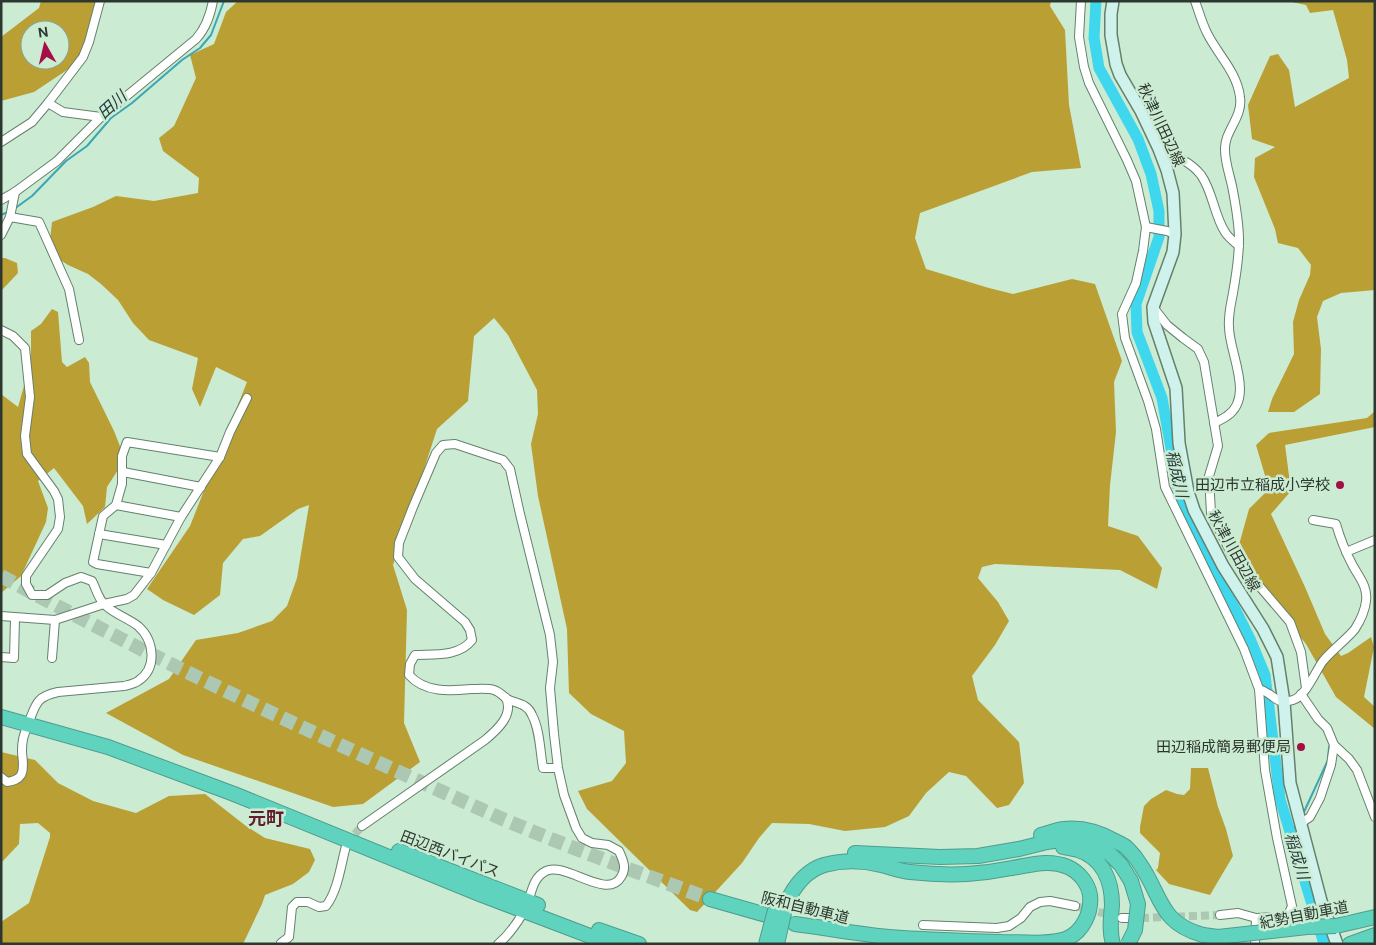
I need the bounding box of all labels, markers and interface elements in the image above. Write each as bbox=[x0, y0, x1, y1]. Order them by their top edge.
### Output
north arrow bbox=[20, 20, 70, 70]
text: N bbox=[37, 23, 50, 42]
street label: 秋津川田辺線 bbox=[1133, 80, 1189, 170]
water label: 田川 bbox=[93, 85, 132, 124]
water label: 稲成川 bbox=[1161, 448, 1193, 502]
place label: 田辺市立稲成小学校 bbox=[1195, 475, 1330, 495]
marker: 田辺市立稲成小学校 bbox=[1334, 479, 1346, 491]
street label: 秋津川田辺線 bbox=[1203, 507, 1265, 595]
place label: 田辺稲成簡易郵便局 bbox=[1156, 737, 1291, 757]
marker: 田辺稲成簡易郵便局 bbox=[1295, 741, 1307, 753]
district label: 元町 bbox=[248, 807, 284, 831]
street label: 田辺西バイパス bbox=[398, 826, 502, 882]
water label: 稲成川 bbox=[1280, 830, 1315, 884]
street label: 阪和自動車道 bbox=[759, 887, 851, 929]
street label: 紀勢自動車道 bbox=[1258, 897, 1350, 933]

